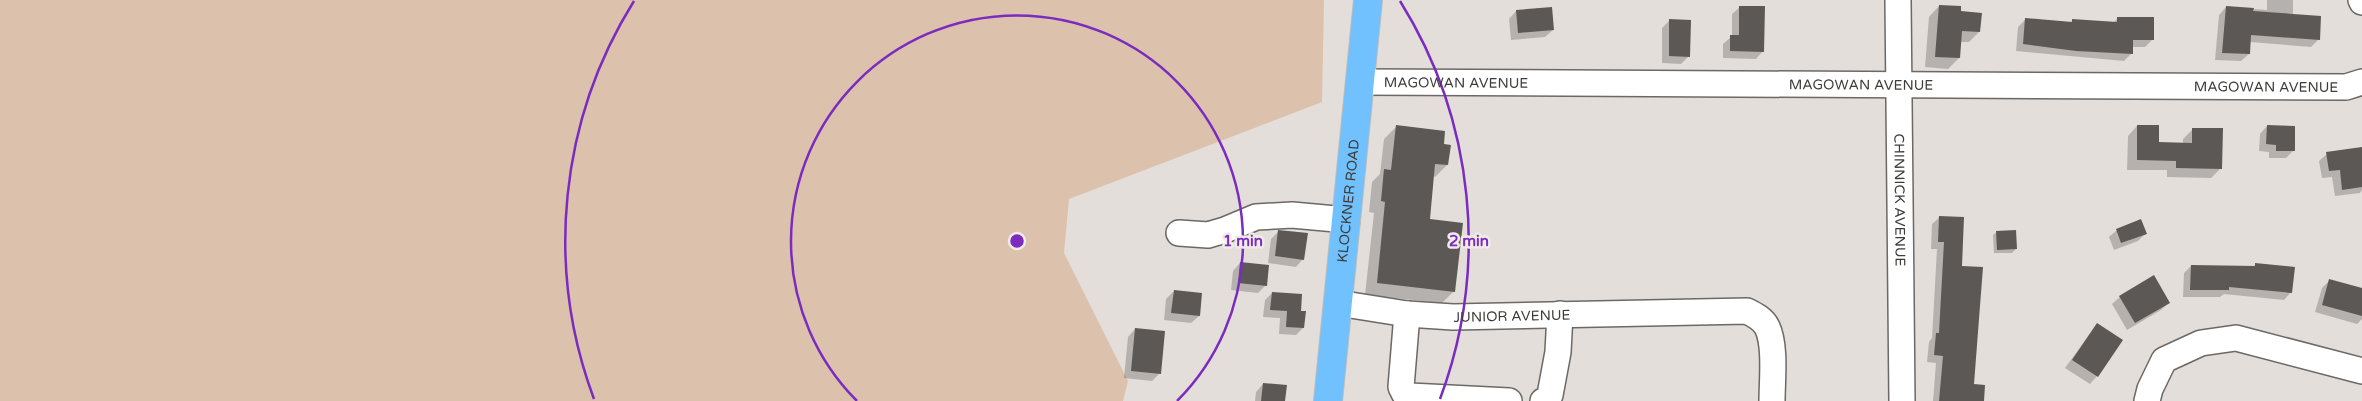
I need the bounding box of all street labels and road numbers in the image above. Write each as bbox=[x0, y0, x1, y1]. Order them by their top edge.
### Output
street label: MAGOWAN AVENUE bbox=[1384, 74, 1528, 91]
street label: MAGOWAN AVENUE bbox=[1789, 76, 1933, 93]
street label: MAGOWAN AVENUE bbox=[2194, 78, 2338, 95]
street label: CHINNICK AVENUE bbox=[1891, 133, 1909, 267]
street label: KLOCKNER ROAD bbox=[1333, 139, 1363, 263]
street label: JUNIOR AVENUE bbox=[1454, 306, 1571, 325]

